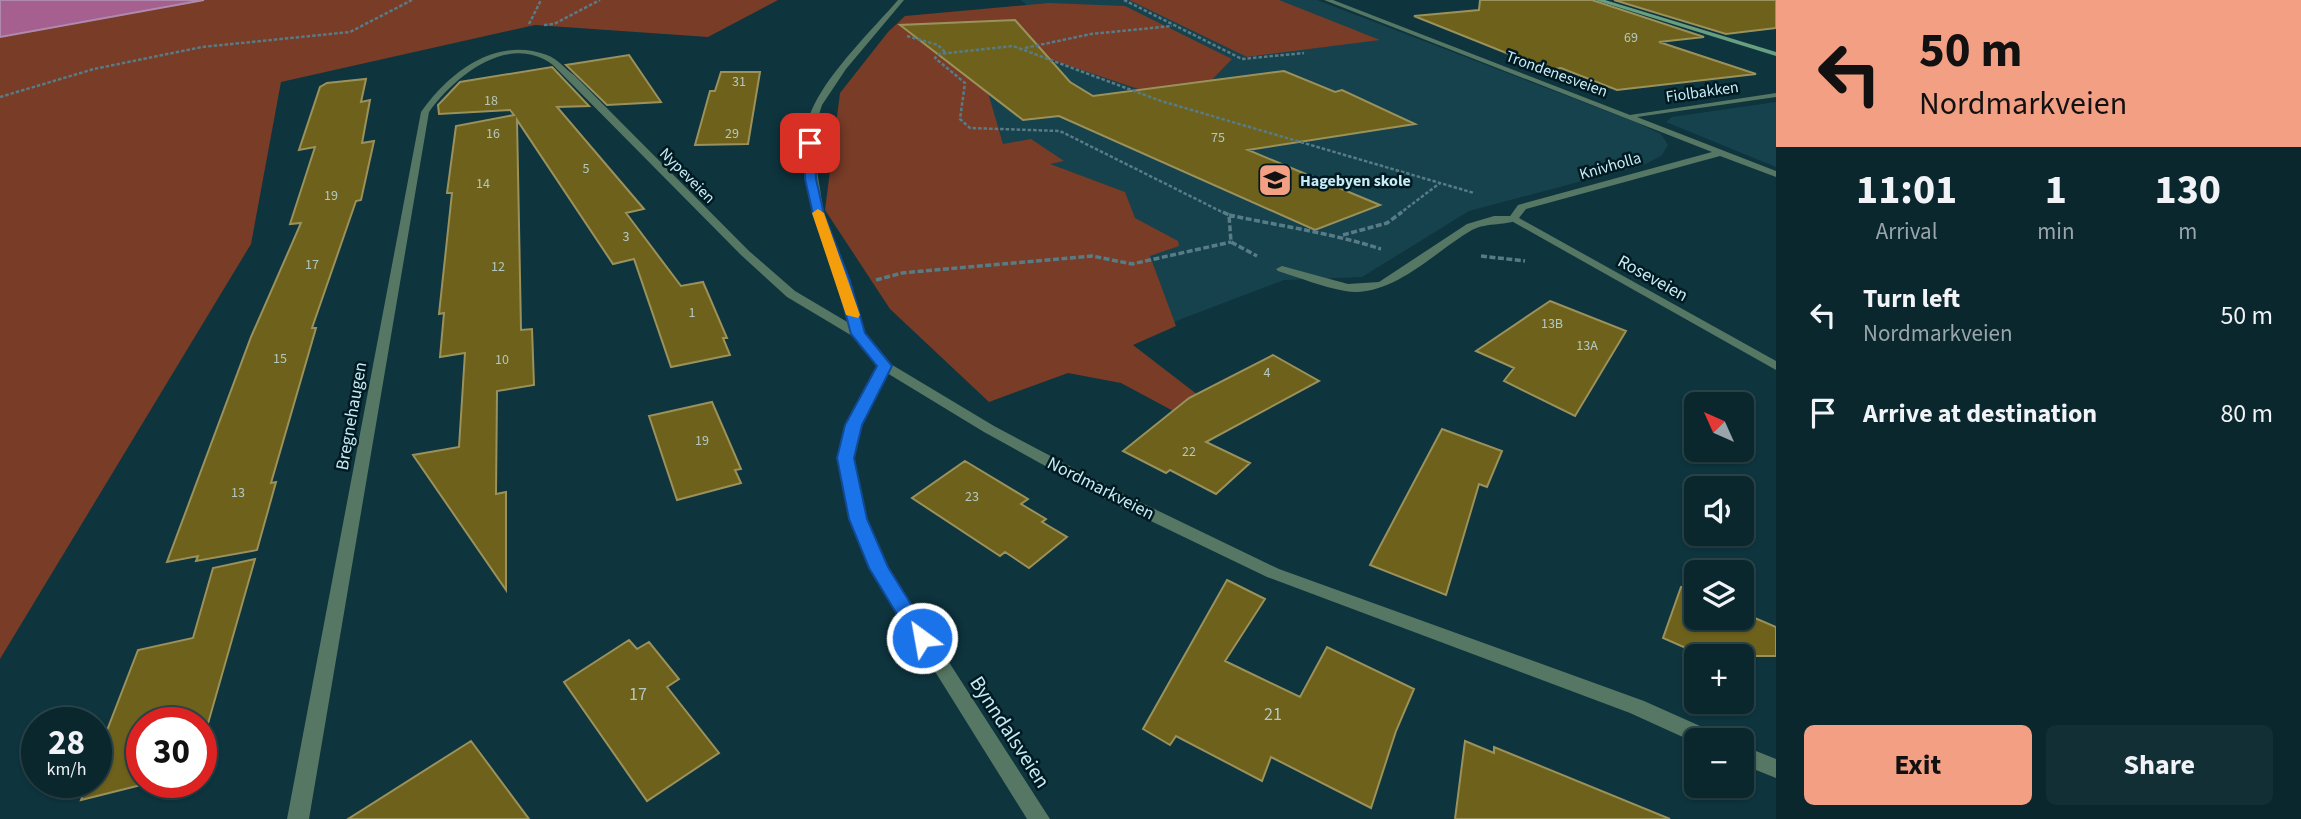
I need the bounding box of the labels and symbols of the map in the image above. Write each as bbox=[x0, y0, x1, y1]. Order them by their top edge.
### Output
house number: 69 bbox=[1624, 28, 1638, 48]
street label: Trondenesveien bbox=[1503, 45, 1611, 103]
house number: 31 bbox=[732, 72, 746, 92]
street label: Fiolbakken bbox=[1664, 76, 1740, 108]
house number: 18 bbox=[484, 91, 498, 111]
pin bbox=[780, 113, 840, 173]
house number: 16 bbox=[486, 124, 500, 144]
house number: 29 bbox=[725, 124, 739, 144]
house number: 75 bbox=[1211, 128, 1225, 148]
street label: Nypeveien bbox=[655, 143, 720, 208]
street label: Knivholla bbox=[1577, 147, 1644, 185]
house number: 5 bbox=[583, 159, 590, 179]
school or university icon: Hagebyen skole bbox=[1256, 161, 1294, 199]
place label: Hagebyen skole bbox=[1300, 170, 1411, 192]
house number: 14 bbox=[476, 174, 490, 194]
house number: 19 bbox=[324, 186, 338, 206]
house number: 3 bbox=[623, 227, 630, 247]
street label: Roseveien bbox=[1613, 249, 1692, 308]
house number: 17 bbox=[305, 255, 319, 275]
house number: 12 bbox=[491, 257, 505, 277]
house number: 1 bbox=[689, 303, 696, 323]
house number: 13B bbox=[1541, 314, 1563, 334]
house number: 13A bbox=[1576, 336, 1598, 356]
house number: 15 bbox=[273, 349, 287, 369]
house number: 10 bbox=[495, 350, 509, 370]
street label: Bregnehaugen bbox=[330, 360, 373, 472]
house number: 4 bbox=[1264, 363, 1271, 383]
north arrow bbox=[1684, 392, 1754, 462]
house number: 19 bbox=[695, 431, 709, 451]
house number: 22 bbox=[1182, 442, 1196, 462]
street label: Nordmarkveien bbox=[1043, 451, 1159, 526]
house number: 13 bbox=[231, 483, 245, 503]
house number: 23 bbox=[965, 487, 979, 507]
position arrow bbox=[885, 601, 959, 675]
street label: Bynndalsveien bbox=[962, 670, 1058, 794]
house number: 17 bbox=[629, 682, 647, 707]
house number: 21 bbox=[1264, 702, 1282, 727]
speed limit sign: 30 bbox=[126, 707, 217, 798]

